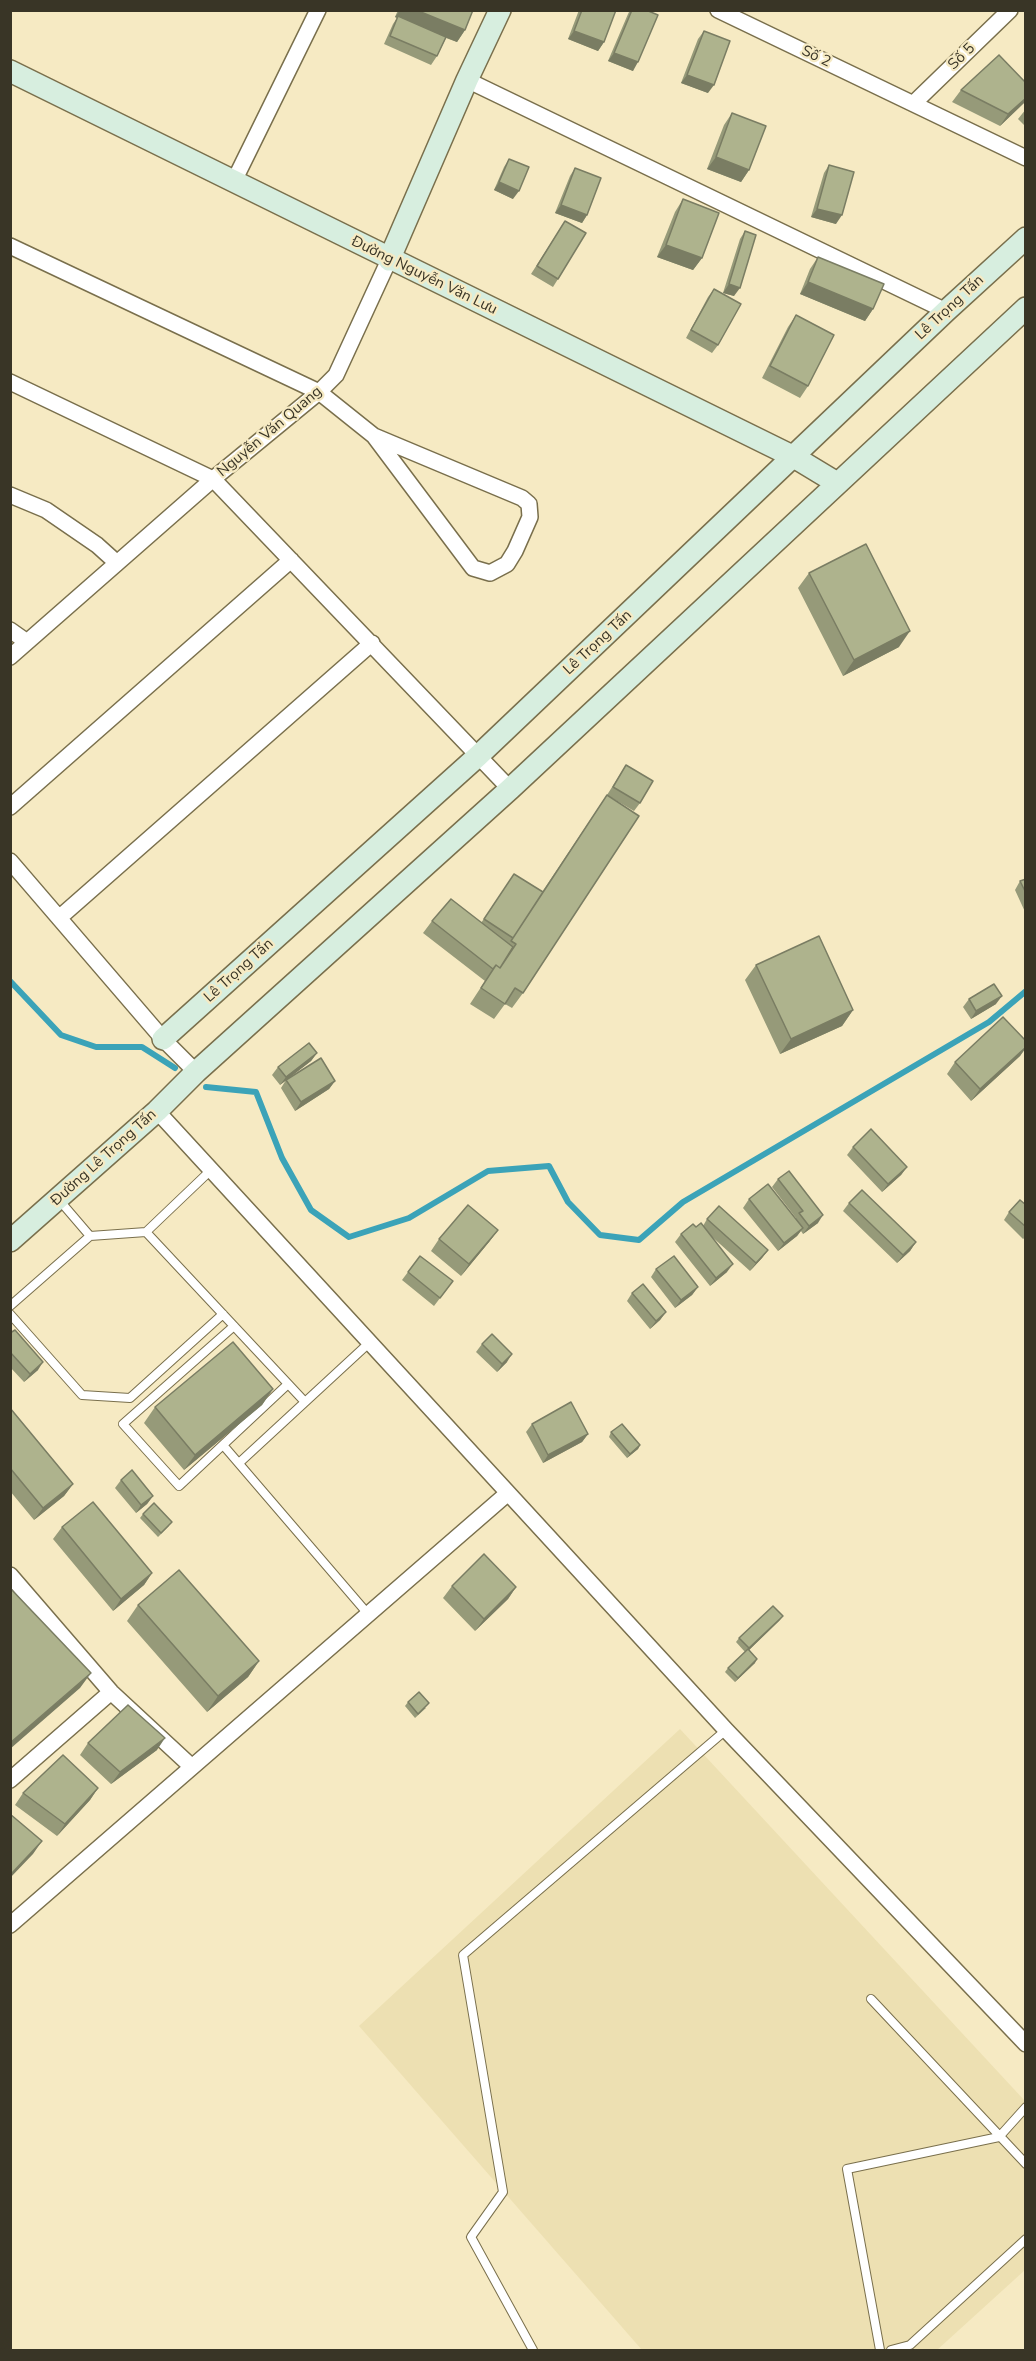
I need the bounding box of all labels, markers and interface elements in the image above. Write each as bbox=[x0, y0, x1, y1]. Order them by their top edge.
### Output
street label: Số 5 bbox=[945, 40, 979, 74]
street label: Số 2 bbox=[798, 42, 834, 72]
street label: Đường Nguyễn Văn Lưu bbox=[348, 233, 500, 319]
street label: Lê Trọng Tấn bbox=[912, 272, 988, 344]
street label: Nguyễn Văn Quang bbox=[214, 383, 326, 481]
street label: Lê Trọng Tấn bbox=[560, 607, 636, 679]
street label: Lê Trọng Tấn bbox=[201, 935, 277, 1007]
street label: Đường Lê Trọng Tấn bbox=[47, 1106, 161, 1210]

